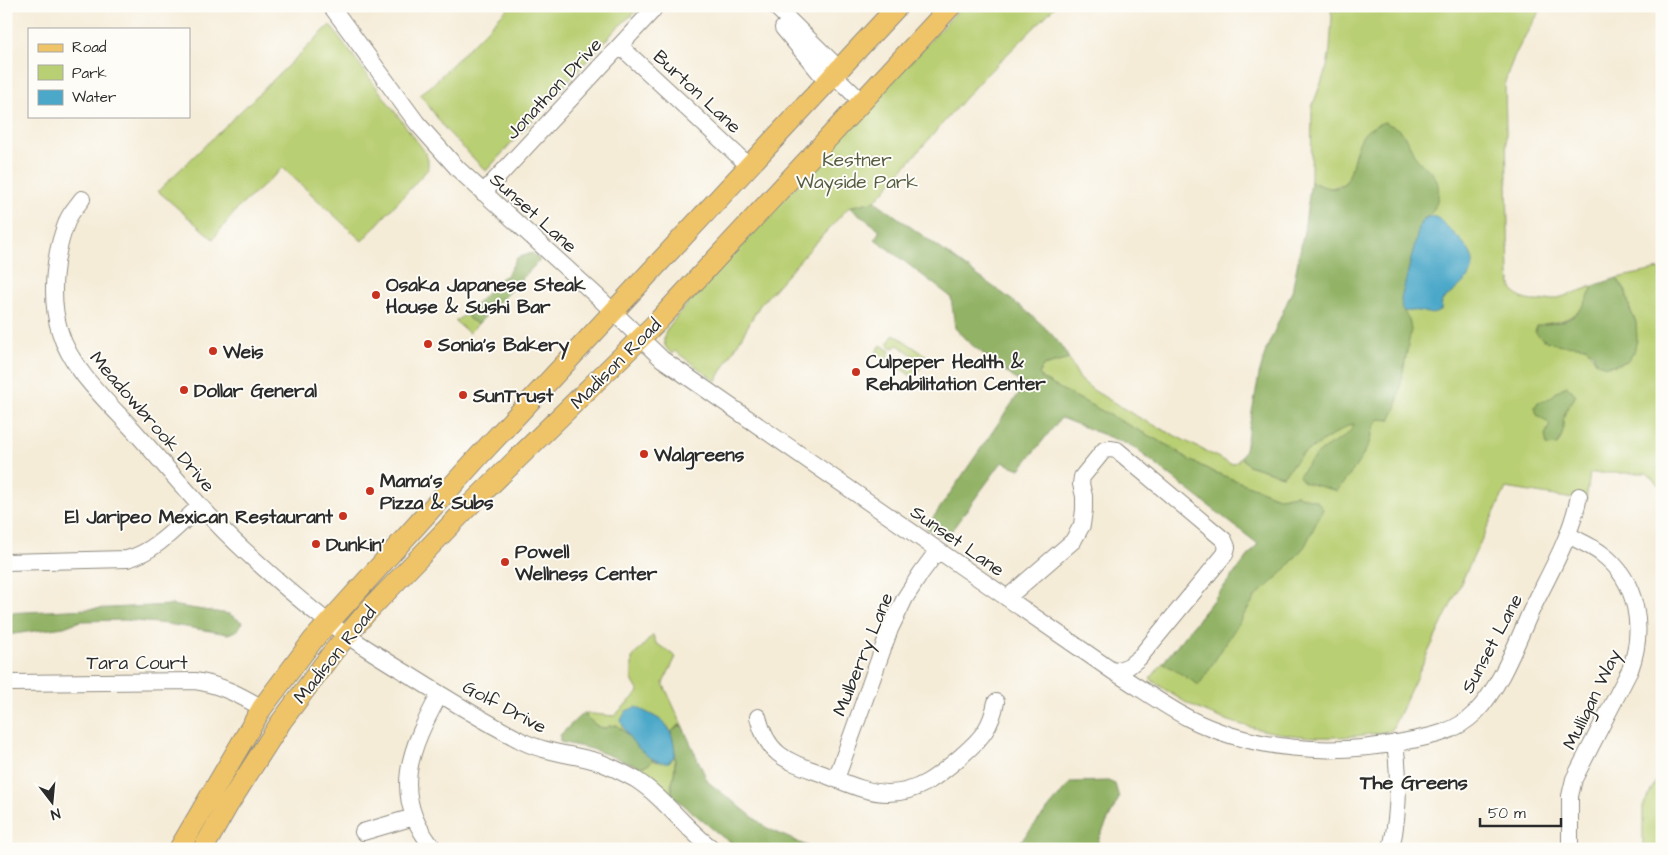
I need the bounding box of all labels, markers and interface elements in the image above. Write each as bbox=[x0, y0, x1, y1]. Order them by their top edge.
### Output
legend bbox=[28, 28, 190, 118]
street label: Jonathon Drive bbox=[500, 32, 609, 146]
text: Road bbox=[72, 37, 107, 58]
street label: Burton Lane bbox=[647, 44, 747, 140]
text: Park bbox=[72, 63, 107, 84]
text: Water bbox=[72, 87, 116, 108]
park label: Kestner Wayside Park bbox=[796, 147, 918, 197]
street label: Sunset Lane bbox=[483, 167, 583, 260]
place label: Osaka Japanese Steak House & Sushi Bar bbox=[386, 272, 586, 321]
marker: Osaka Japanese Steak House & Sushi Bar bbox=[370, 289, 382, 301]
street label: Madison Road bbox=[564, 312, 668, 416]
place label: Sonia's Bakery bbox=[437, 332, 570, 360]
marker: Sonia's Bakery bbox=[422, 338, 434, 350]
place label: Weis bbox=[222, 339, 264, 366]
marker: Weis bbox=[207, 345, 219, 357]
street label: Meadowbrook Drive bbox=[83, 346, 221, 498]
place label: Culpeper Health & Rehabilitation Center bbox=[866, 349, 1046, 398]
marker: Culpeper Health & Rehabilitation Center bbox=[850, 366, 862, 378]
place label: Dollar General bbox=[194, 378, 317, 405]
place label: SunTrust bbox=[472, 383, 554, 410]
marker: Dollar General bbox=[178, 384, 190, 396]
marker: SunTrust bbox=[457, 389, 469, 401]
place label: Walgreens bbox=[653, 442, 745, 470]
marker: Walgreens bbox=[638, 448, 650, 460]
place label: Mama's Pizza & Subs bbox=[380, 468, 494, 517]
marker: Mama's Pizza & Subs bbox=[364, 485, 376, 497]
street label: Sunset Lane bbox=[905, 499, 1010, 584]
place label: El Jaripeo Mexican Restaurant bbox=[65, 504, 333, 531]
marker: El Jaripeo Mexican Restaurant bbox=[337, 510, 349, 522]
place label: Dunkin' bbox=[326, 532, 385, 559]
marker: Dunkin' bbox=[310, 538, 322, 550]
place label: Powell Wellness Center bbox=[514, 539, 658, 588]
marker: Powell Wellness Center bbox=[499, 556, 511, 568]
street label: Mulberry Lane bbox=[826, 589, 901, 721]
street label: Sunset Lane bbox=[1455, 589, 1530, 698]
street label: Madison Road bbox=[287, 600, 383, 710]
street label: Mulligan Way bbox=[1556, 644, 1629, 755]
street label: Tara Court bbox=[86, 650, 188, 677]
street label: Golf Drive bbox=[458, 674, 551, 741]
district label: The Greens bbox=[1359, 769, 1468, 797]
north arrow bbox=[28, 778, 78, 828]
scale bar bbox=[1480, 795, 1562, 827]
text: N bbox=[48, 803, 62, 824]
text: 50 m bbox=[1488, 803, 1526, 824]

